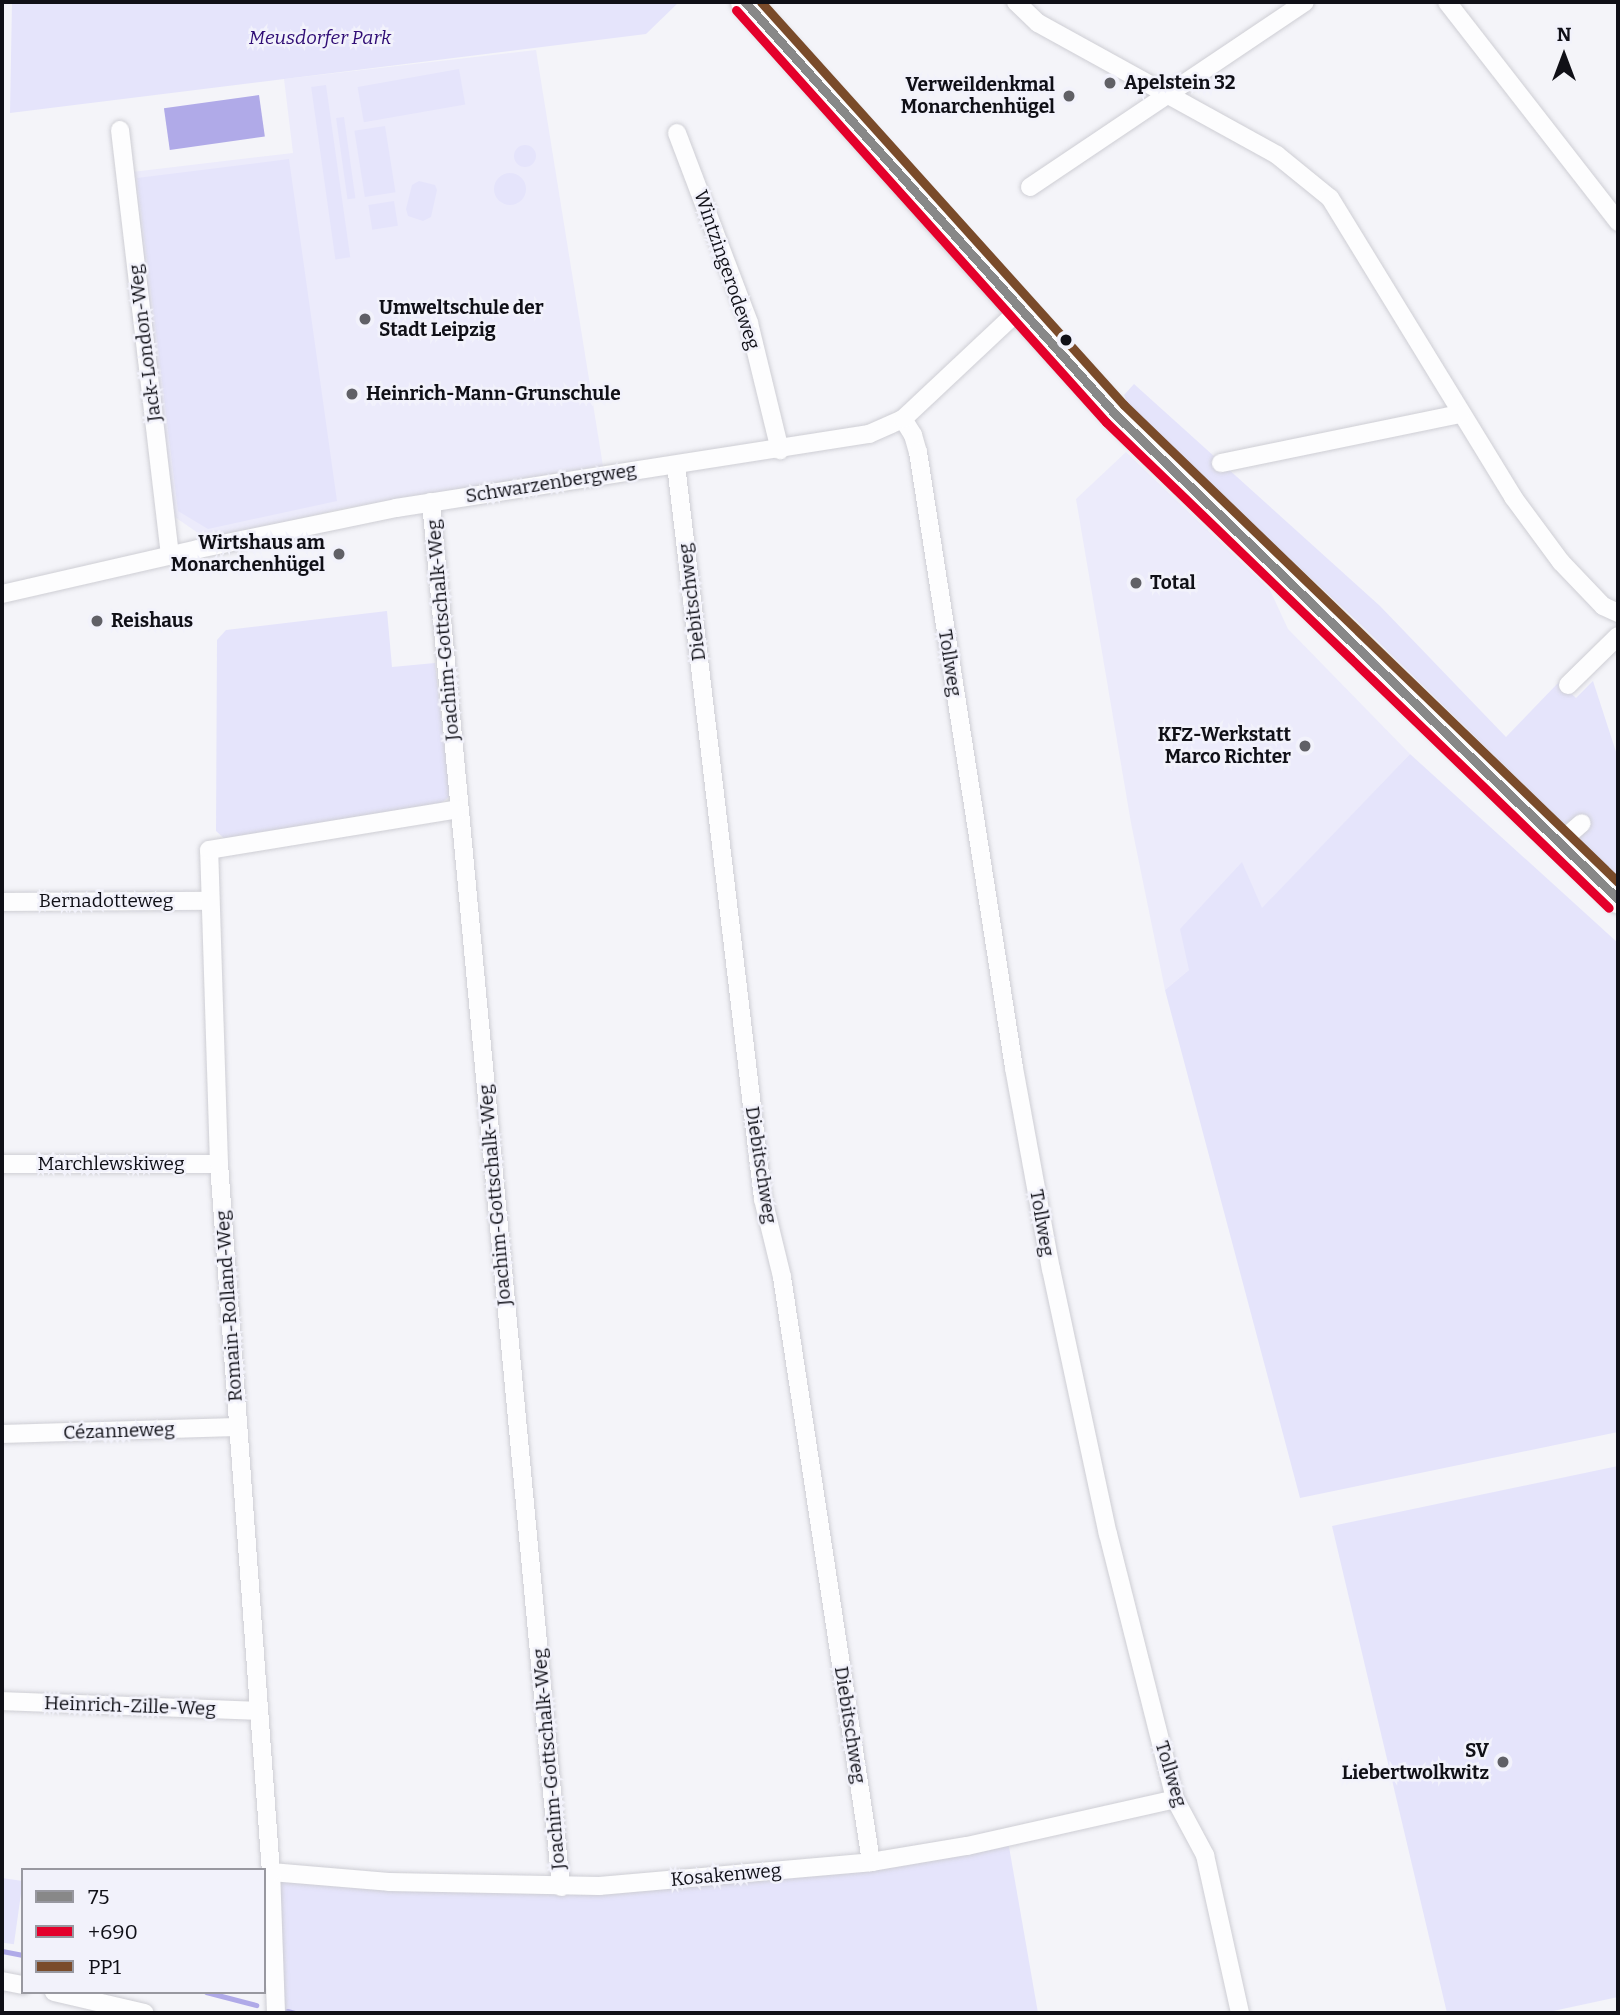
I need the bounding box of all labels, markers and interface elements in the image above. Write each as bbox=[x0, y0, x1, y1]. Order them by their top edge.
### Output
north arrow bbox=[1529, 21, 1599, 91]
text: N bbox=[1557, 23, 1571, 46]
park label: Meusdorfer Park bbox=[249, 27, 391, 49]
place label: Apelstein 32 bbox=[1124, 72, 1236, 94]
place label: Verweildenkmal Monarchenhügel bbox=[901, 74, 1055, 118]
marker: Apelstein 32 bbox=[1102, 75, 1118, 91]
marker: Verweildenkmal Monarchenhügel bbox=[1061, 88, 1077, 104]
street label: Wintzingerodeweg bbox=[689, 187, 765, 353]
street label: Jack-London-Weg bbox=[124, 263, 166, 423]
place label: Umweltschule der Stadt Leipzig bbox=[379, 297, 544, 341]
marker: Umweltschule der Stadt Leipzig bbox=[357, 311, 373, 327]
unlabelled marker bbox=[1059, 333, 1073, 347]
place label: Heinrich-Mann-Grunschule bbox=[366, 383, 621, 405]
marker: Heinrich-Mann-Grunschule bbox=[344, 386, 360, 402]
street label: Schwarzenbergweg bbox=[464, 458, 638, 508]
street label: Joachim-Gottschalk-Weg bbox=[422, 518, 464, 742]
place label: Wirtshaus am Monarchenhügel bbox=[171, 532, 325, 576]
street label: Diebitschweg bbox=[673, 542, 711, 662]
marker: Wirtshaus am Monarchenhügel bbox=[331, 546, 347, 562]
place label: Total bbox=[1150, 572, 1196, 594]
marker: Total bbox=[1128, 575, 1144, 591]
place label: Reishaus bbox=[111, 610, 193, 632]
marker: Reishaus bbox=[89, 613, 105, 629]
street label: Tollweg bbox=[933, 628, 967, 698]
place label: KFZ-Werkstatt Marco Richter bbox=[1158, 724, 1291, 768]
marker: KFZ-Werkstatt Marco Richter bbox=[1297, 738, 1313, 754]
street label: Bernadotteweg bbox=[39, 890, 173, 912]
street label: Joachim-Gottschalk-Weg bbox=[474, 1083, 516, 1307]
street label: Diebitschweg bbox=[740, 1105, 782, 1225]
street label: Marchlewskiweg bbox=[37, 1153, 185, 1175]
street label: Tollweg bbox=[1025, 1188, 1059, 1258]
street label: Romain-Rolland-Weg bbox=[211, 1209, 247, 1403]
street label: Cézanneweg bbox=[63, 1418, 175, 1444]
street label: Joachim-Gottschalk-Weg bbox=[528, 1647, 570, 1871]
street label: Diebitschweg bbox=[829, 1665, 871, 1785]
street label: Heinrich-Zille-Weg bbox=[44, 1692, 216, 1720]
street label: Tollweg bbox=[1150, 1738, 1192, 1810]
place label: SV Liebertwolkwitz bbox=[1342, 1740, 1489, 1784]
marker: SV Liebertwolkwitz bbox=[1495, 1754, 1511, 1770]
street label: Kosakenweg bbox=[670, 1859, 782, 1891]
legend bbox=[21, 1868, 266, 1994]
text: 75 bbox=[88, 1884, 109, 1910]
text: +690 bbox=[88, 1919, 138, 1945]
text: PP1 bbox=[88, 1954, 121, 1980]

